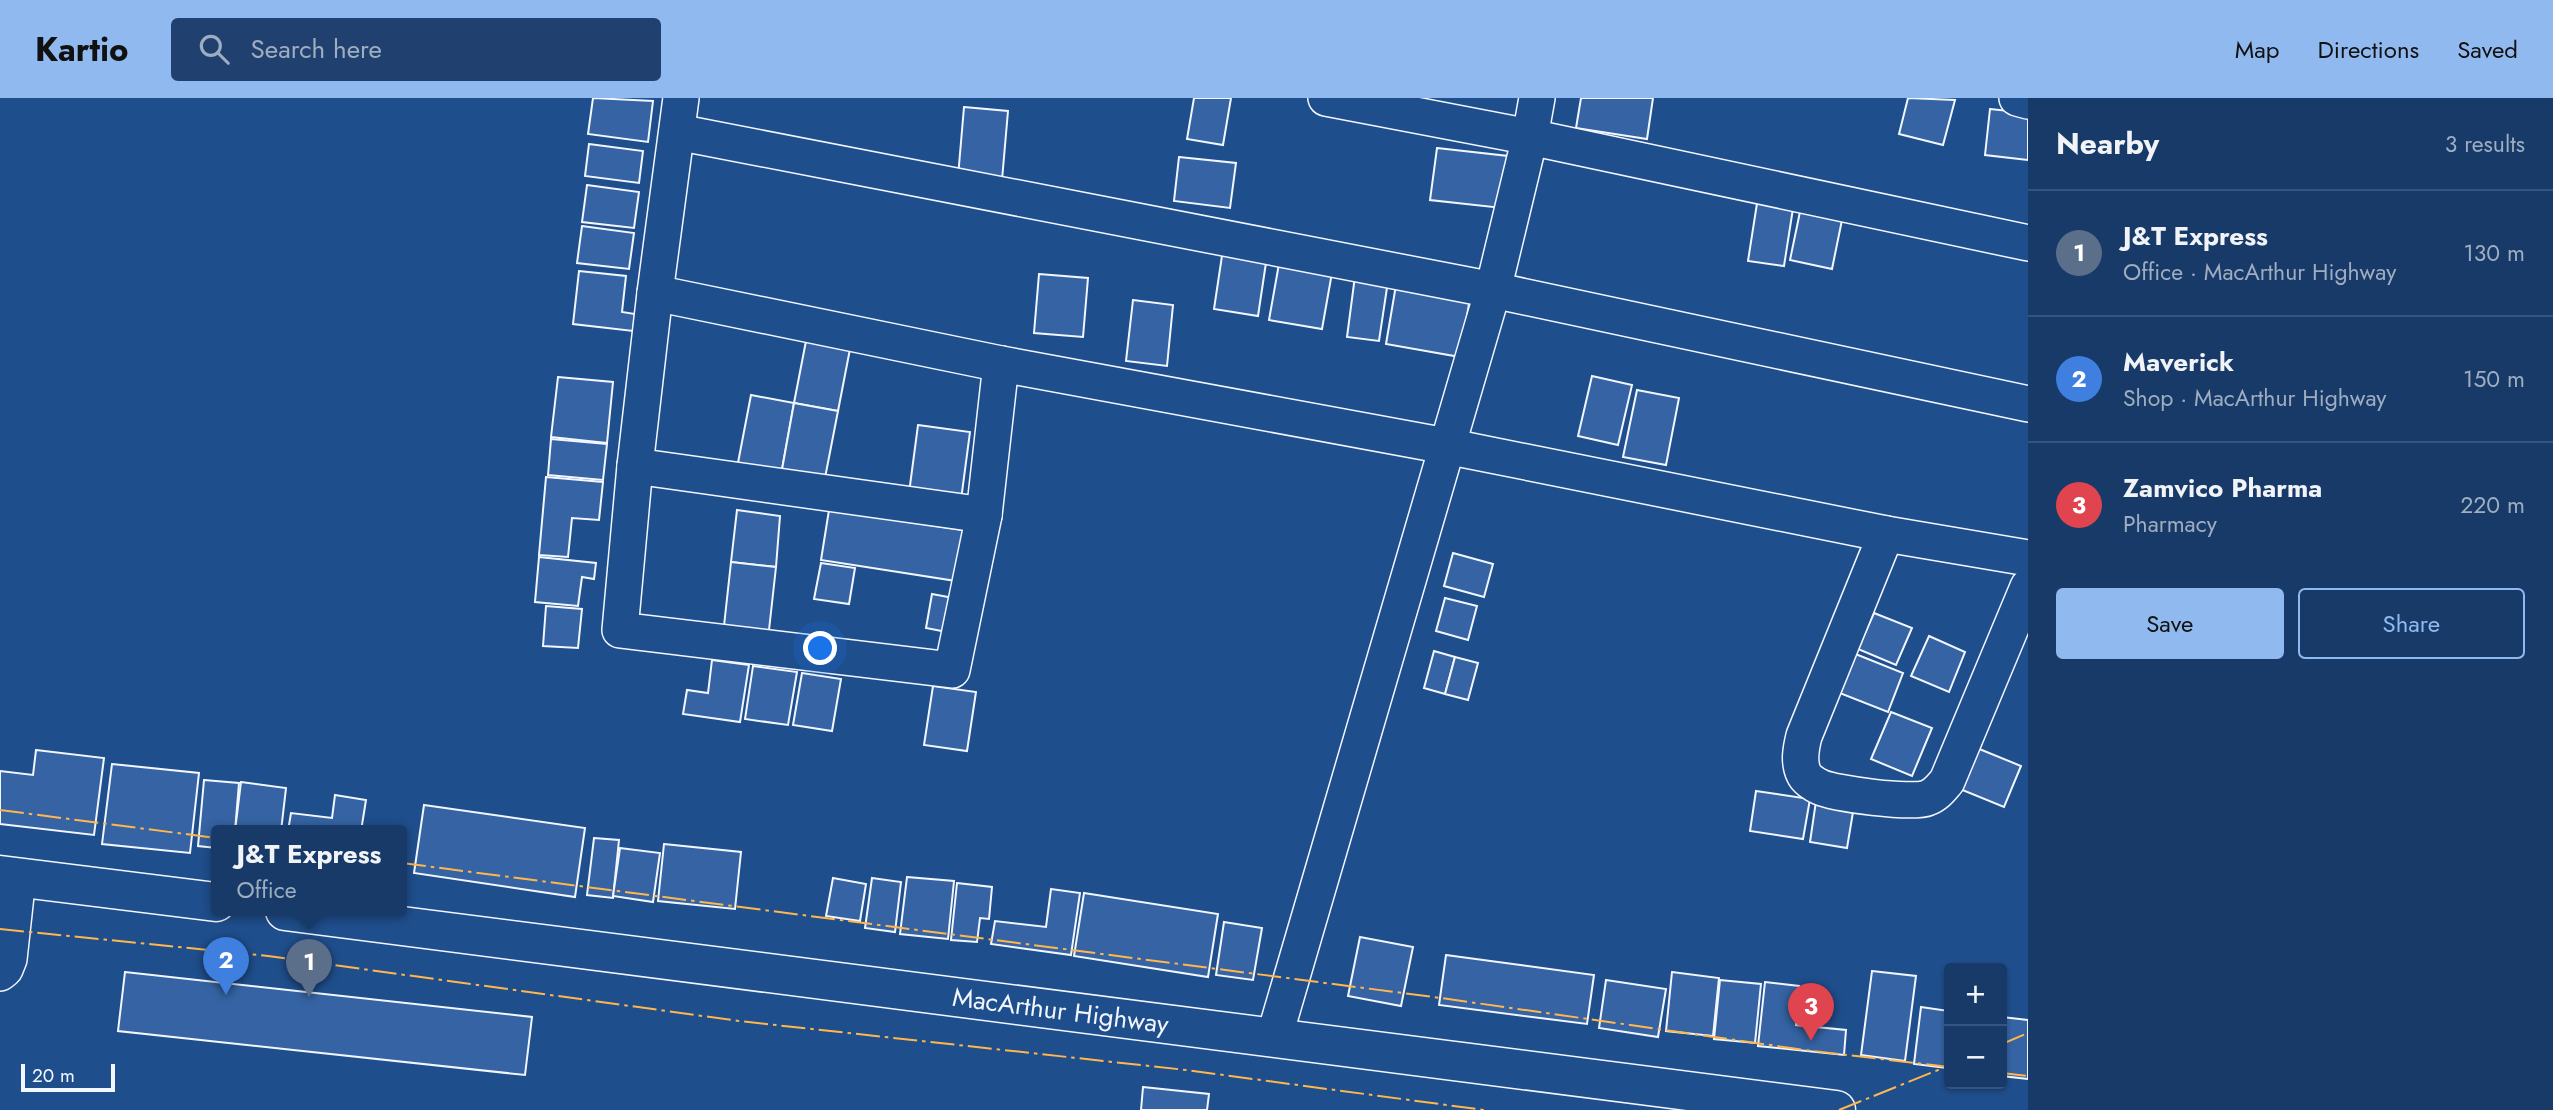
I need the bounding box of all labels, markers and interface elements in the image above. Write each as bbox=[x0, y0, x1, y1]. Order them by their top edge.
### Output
search box bbox=[171, 18, 661, 81]
text: Kartio bbox=[35, 26, 129, 73]
icon: search bbox=[195, 30, 233, 68]
text: Search here bbox=[251, 30, 382, 68]
text: Map bbox=[2235, 32, 2280, 67]
text: Directions bbox=[2318, 32, 2419, 67]
text: Saved bbox=[2457, 32, 2518, 67]
text: Nearby bbox=[2056, 122, 2159, 165]
text: 3 results bbox=[2445, 127, 2525, 161]
text: J&T Express bbox=[2123, 217, 2268, 255]
text: 1 bbox=[2073, 236, 2085, 270]
text: 130 m bbox=[2463, 236, 2525, 270]
text: Office · MacArthur Highway bbox=[2123, 255, 2396, 289]
text: Maverick bbox=[2123, 343, 2234, 381]
text: 2 bbox=[2071, 362, 2087, 396]
text: 150 m bbox=[2463, 362, 2525, 396]
text: Shop · MacArthur Highway bbox=[2123, 381, 2386, 415]
text: Zamvico Pharma bbox=[2123, 469, 2322, 507]
text: 3 bbox=[2072, 488, 2086, 522]
text: 220 m bbox=[2460, 488, 2525, 522]
text: Pharmacy bbox=[2123, 507, 2217, 541]
button: Save bbox=[2056, 588, 2284, 659]
button: Share bbox=[2298, 588, 2525, 659]
your location bbox=[803, 631, 837, 665]
popup bbox=[211, 825, 407, 916]
text: J&T Express bbox=[237, 835, 381, 873]
text: Office bbox=[237, 873, 297, 907]
pin: 2 bbox=[203, 937, 249, 995]
pin: 1 bbox=[286, 939, 332, 997]
map controls bbox=[1944, 963, 2007, 1089]
button: + bbox=[1944, 963, 2007, 1026]
street label: MacArthur Highway bbox=[950, 978, 1172, 1043]
pin: 3 bbox=[1788, 983, 1834, 1041]
button: − bbox=[1944, 1026, 2007, 1089]
scale bar bbox=[21, 1061, 116, 1093]
text: 20 m bbox=[32, 1062, 75, 1089]

